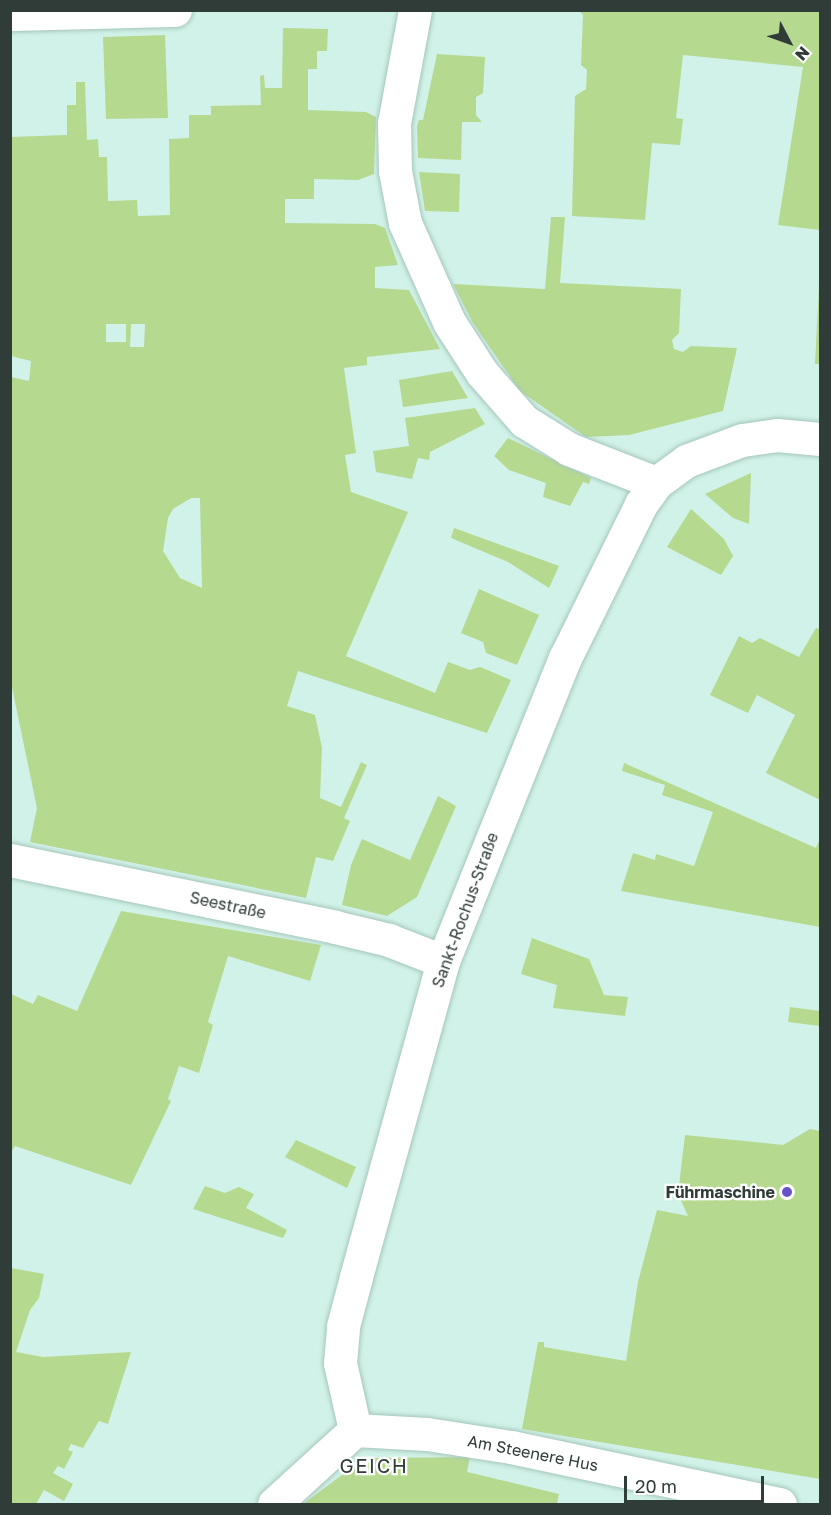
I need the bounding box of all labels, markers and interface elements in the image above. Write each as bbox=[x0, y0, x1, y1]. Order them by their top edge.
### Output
north arrow bbox=[759, 12, 819, 72]
text: N bbox=[791, 43, 814, 65]
street label: Sankt-Rochus-Straße bbox=[428, 830, 502, 990]
street label: Seestraße bbox=[188, 888, 268, 922]
place label: Führmaschine bbox=[665, 1182, 775, 1202]
marker: Führmaschine bbox=[780, 1185, 794, 1199]
street label: Am Steenere Hus bbox=[466, 1431, 600, 1475]
district label: GEICH bbox=[340, 1453, 408, 1477]
scale bar bbox=[627, 1464, 766, 1502]
text: 20 m bbox=[635, 1475, 677, 1497]

